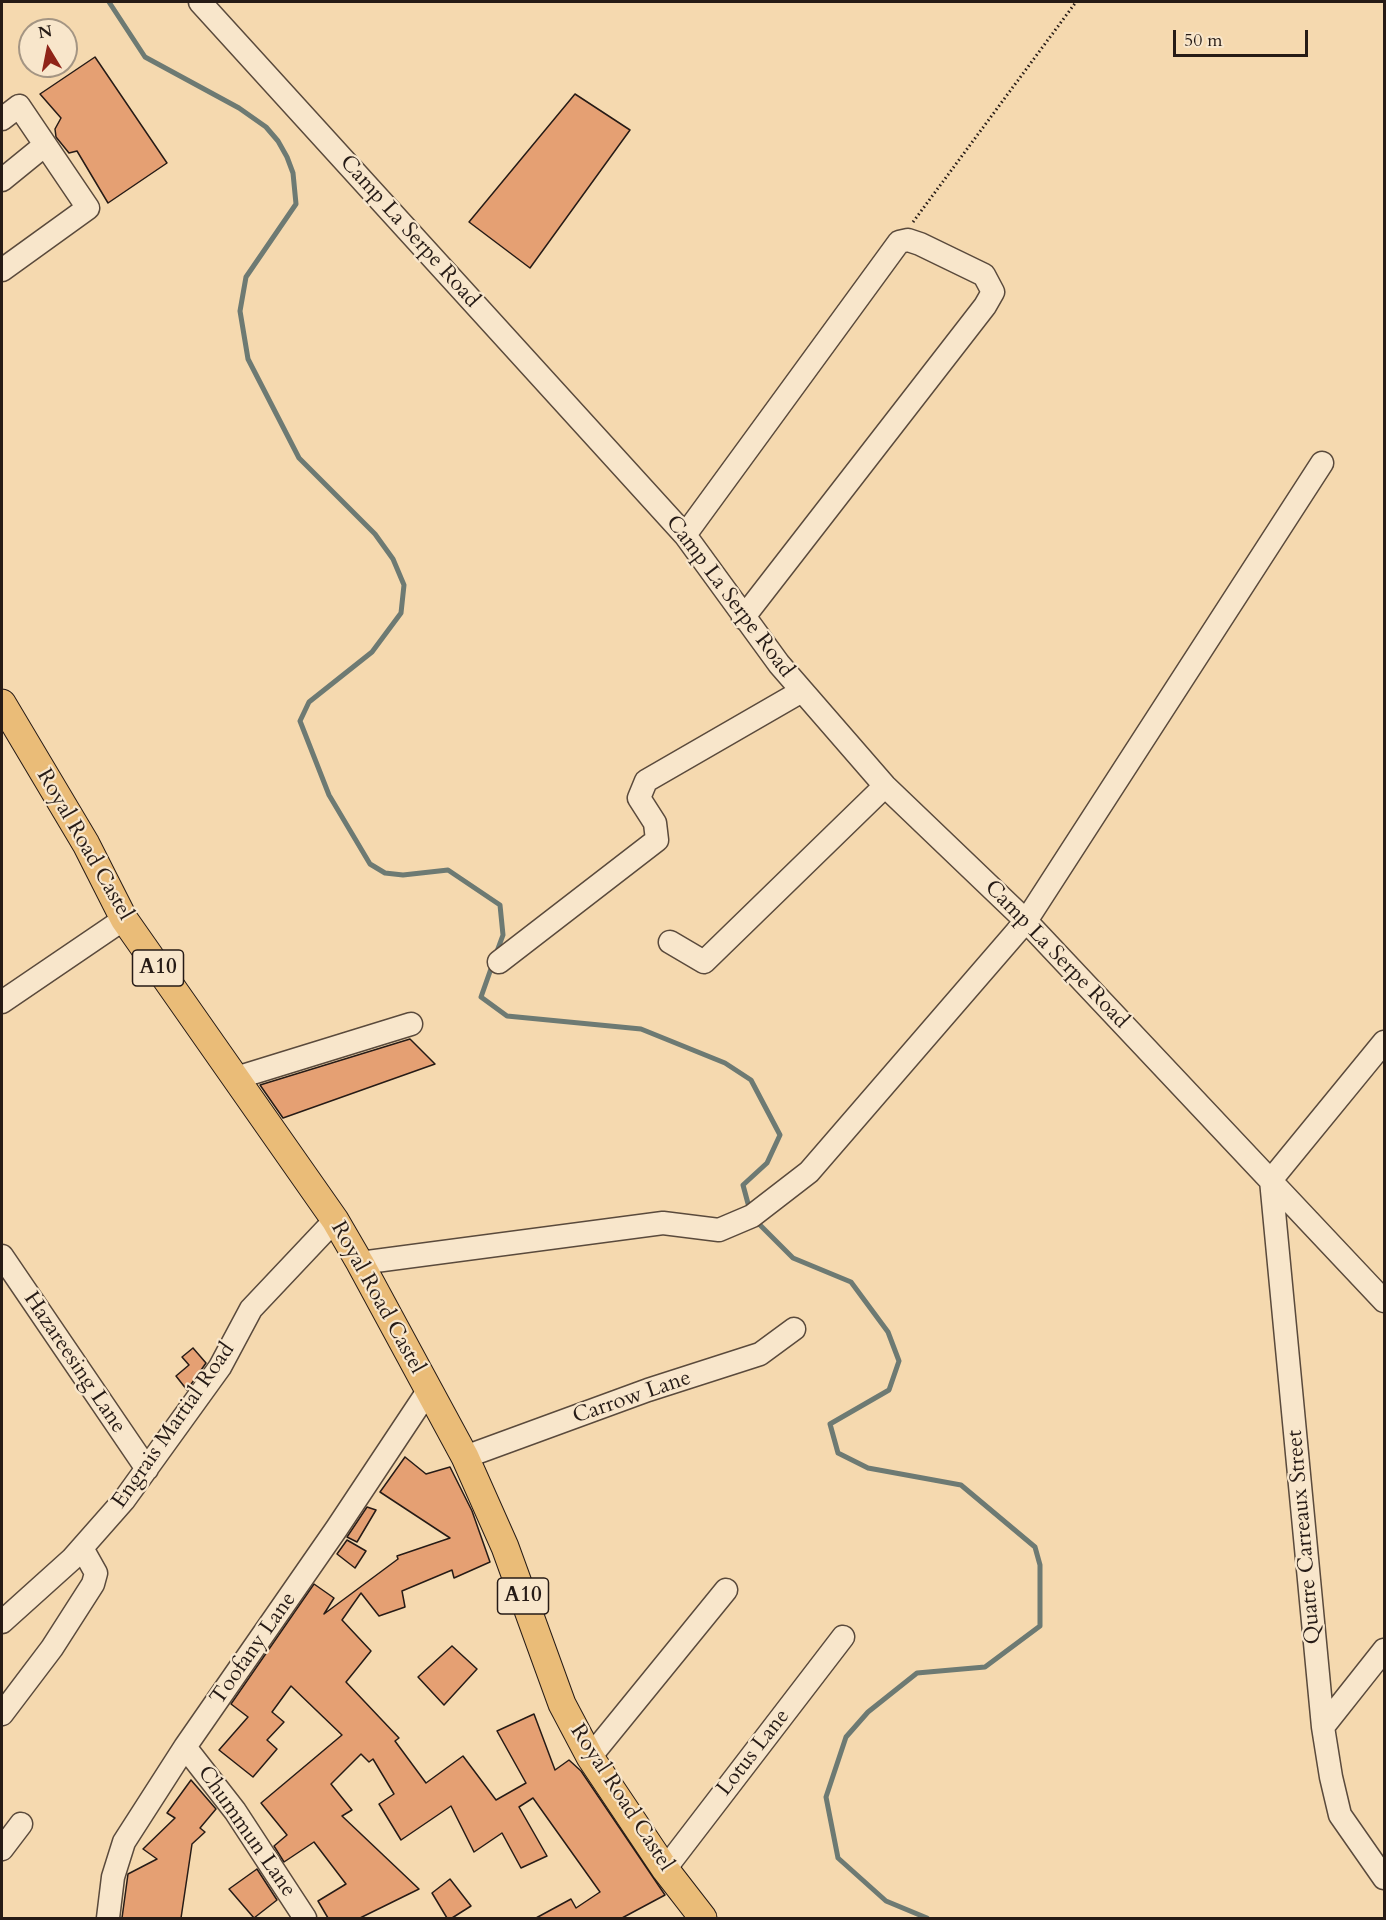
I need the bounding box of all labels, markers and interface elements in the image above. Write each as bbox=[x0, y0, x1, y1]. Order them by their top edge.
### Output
north arrow bbox=[18, 18, 78, 78]
scale bar bbox=[1176, 18, 1311, 56]
text: N bbox=[36, 20, 54, 44]
text: 50 m bbox=[1184, 28, 1223, 53]
street label: Camp La Serpe Road bbox=[334, 150, 484, 314]
street label: Camp La Serpe Road bbox=[659, 511, 799, 683]
street label: Royal Road Castel bbox=[30, 765, 138, 925]
street label: Camp La Serpe Road bbox=[978, 875, 1134, 1035]
road number: A10 bbox=[132, 950, 184, 986]
street label: Royal Road Castel bbox=[324, 1217, 430, 1379]
street label: Hazareesing Lane bbox=[17, 1287, 131, 1439]
street label: Engrais Martial Road bbox=[107, 1338, 241, 1514]
street label: Carrow Lane bbox=[569, 1365, 695, 1431]
street label: Quatre Carreaux Street bbox=[1282, 1429, 1328, 1645]
road number: A10 bbox=[498, 1578, 548, 1614]
street label: Toofany Lane bbox=[205, 1588, 303, 1710]
street label: Lotus Lane bbox=[712, 1704, 796, 1802]
street label: Royal Road Castel bbox=[564, 1719, 678, 1877]
street label: Chummun Lane bbox=[191, 1761, 301, 1903]

